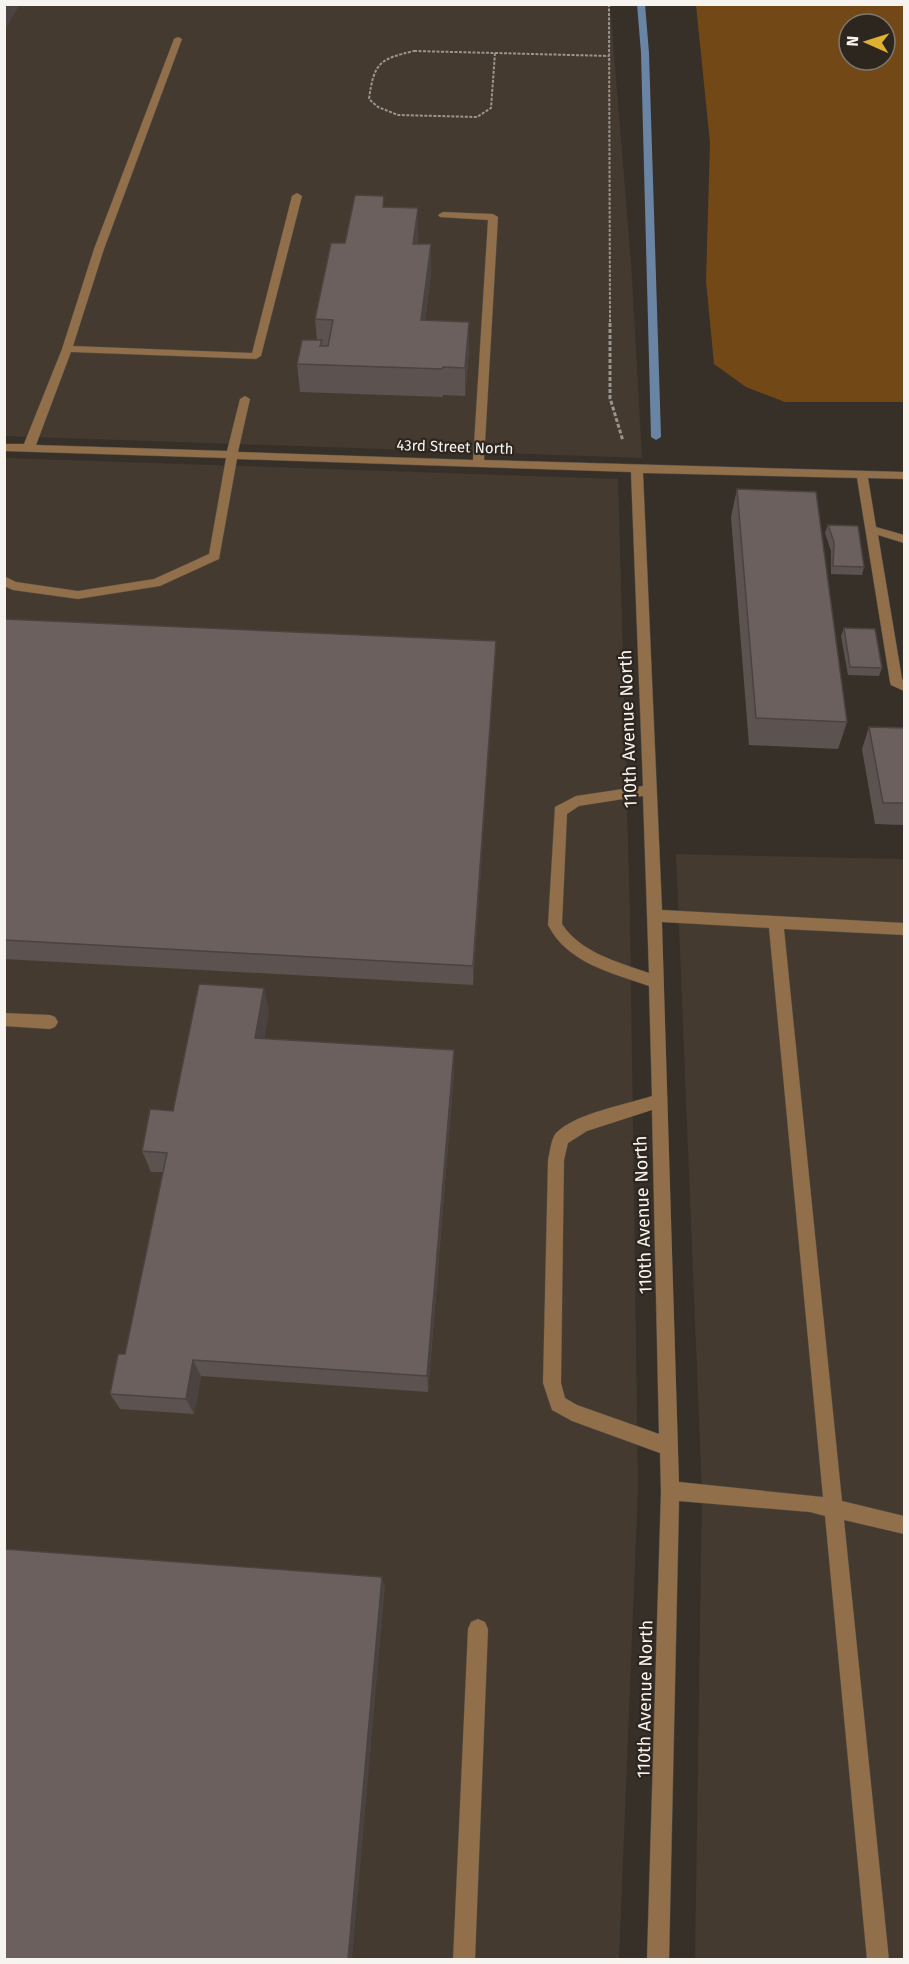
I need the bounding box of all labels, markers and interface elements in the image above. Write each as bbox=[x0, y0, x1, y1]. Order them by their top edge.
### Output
north arrow bbox=[837, 12, 897, 72]
text: N bbox=[843, 35, 862, 47]
street label: 43rd Street North bbox=[396, 436, 514, 458]
street label: 110th Avenue North bbox=[614, 649, 642, 809]
street label: 110th Avenue North bbox=[629, 1135, 657, 1295]
street label: 110th Avenue North bbox=[633, 1620, 657, 1778]

